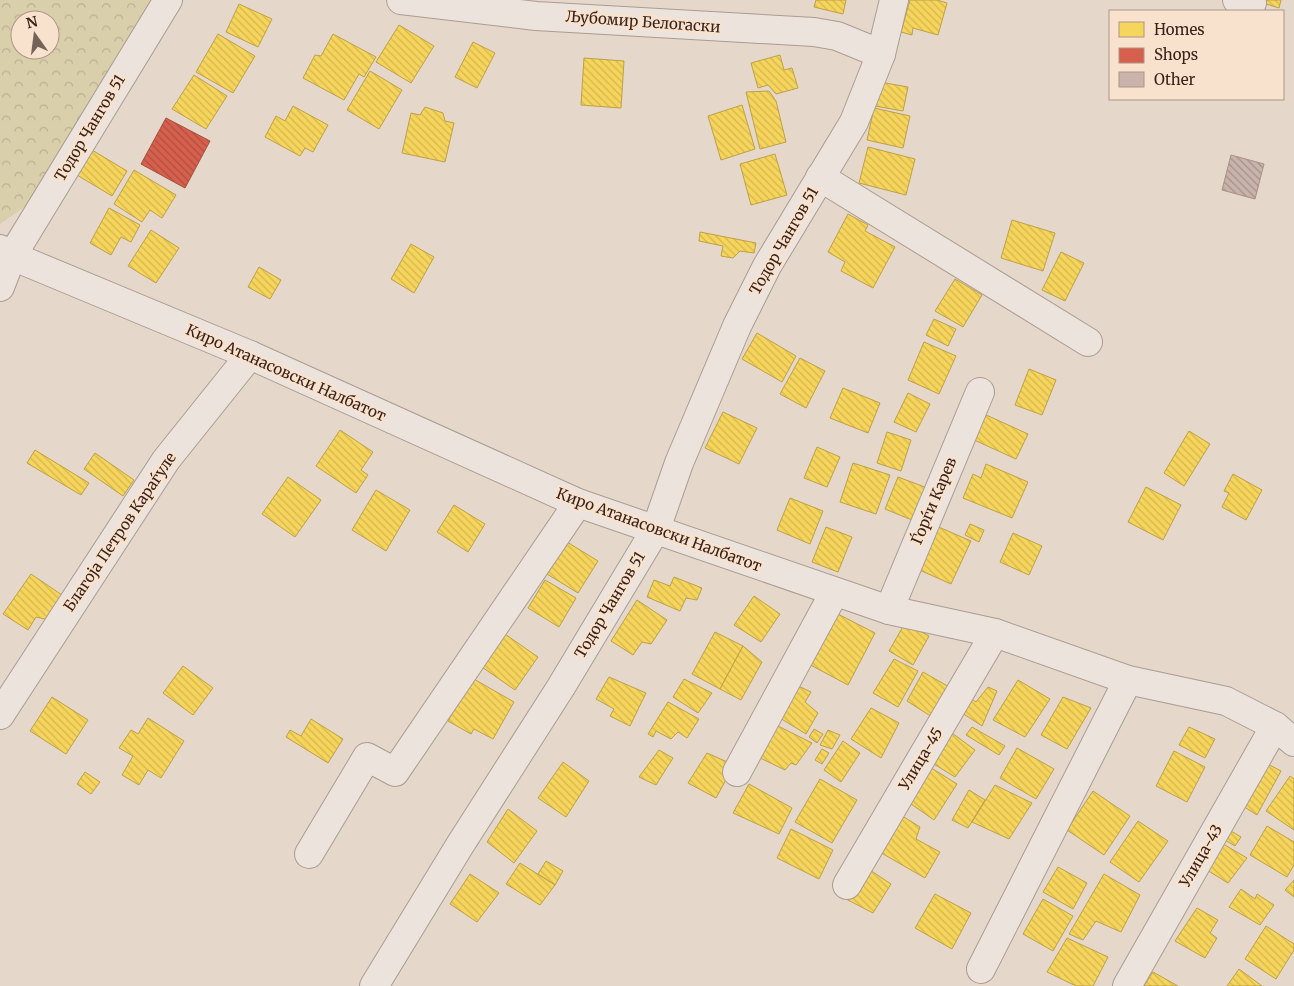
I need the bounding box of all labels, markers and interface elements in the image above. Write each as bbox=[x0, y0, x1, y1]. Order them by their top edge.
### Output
street label: Љубомир Белогаски bbox=[565, 7, 721, 36]
north arrow bbox=[10, 10, 60, 60]
legend bbox=[1109, 10, 1284, 100]
text: N bbox=[24, 12, 39, 32]
text: Homes bbox=[1154, 20, 1205, 39]
text: Shops bbox=[1154, 45, 1198, 64]
text: Other bbox=[1154, 70, 1196, 89]
street label: Тодор Чангов 51 bbox=[50, 71, 129, 185]
street label: Тодор Чангов 51 bbox=[745, 183, 822, 298]
street label: Киро Атанасовски Налбатот bbox=[183, 320, 389, 425]
street label: Благоја Петров Караѓуле bbox=[59, 448, 180, 615]
street label: Ѓорѓи Карев bbox=[906, 454, 961, 547]
street label: Киро Атанасовски Налбатот bbox=[554, 483, 764, 576]
street label: Тодор Чангов 51 bbox=[570, 548, 649, 662]
street label: Улица-45 bbox=[894, 724, 947, 794]
street label: Улица-43 bbox=[1174, 821, 1226, 891]

